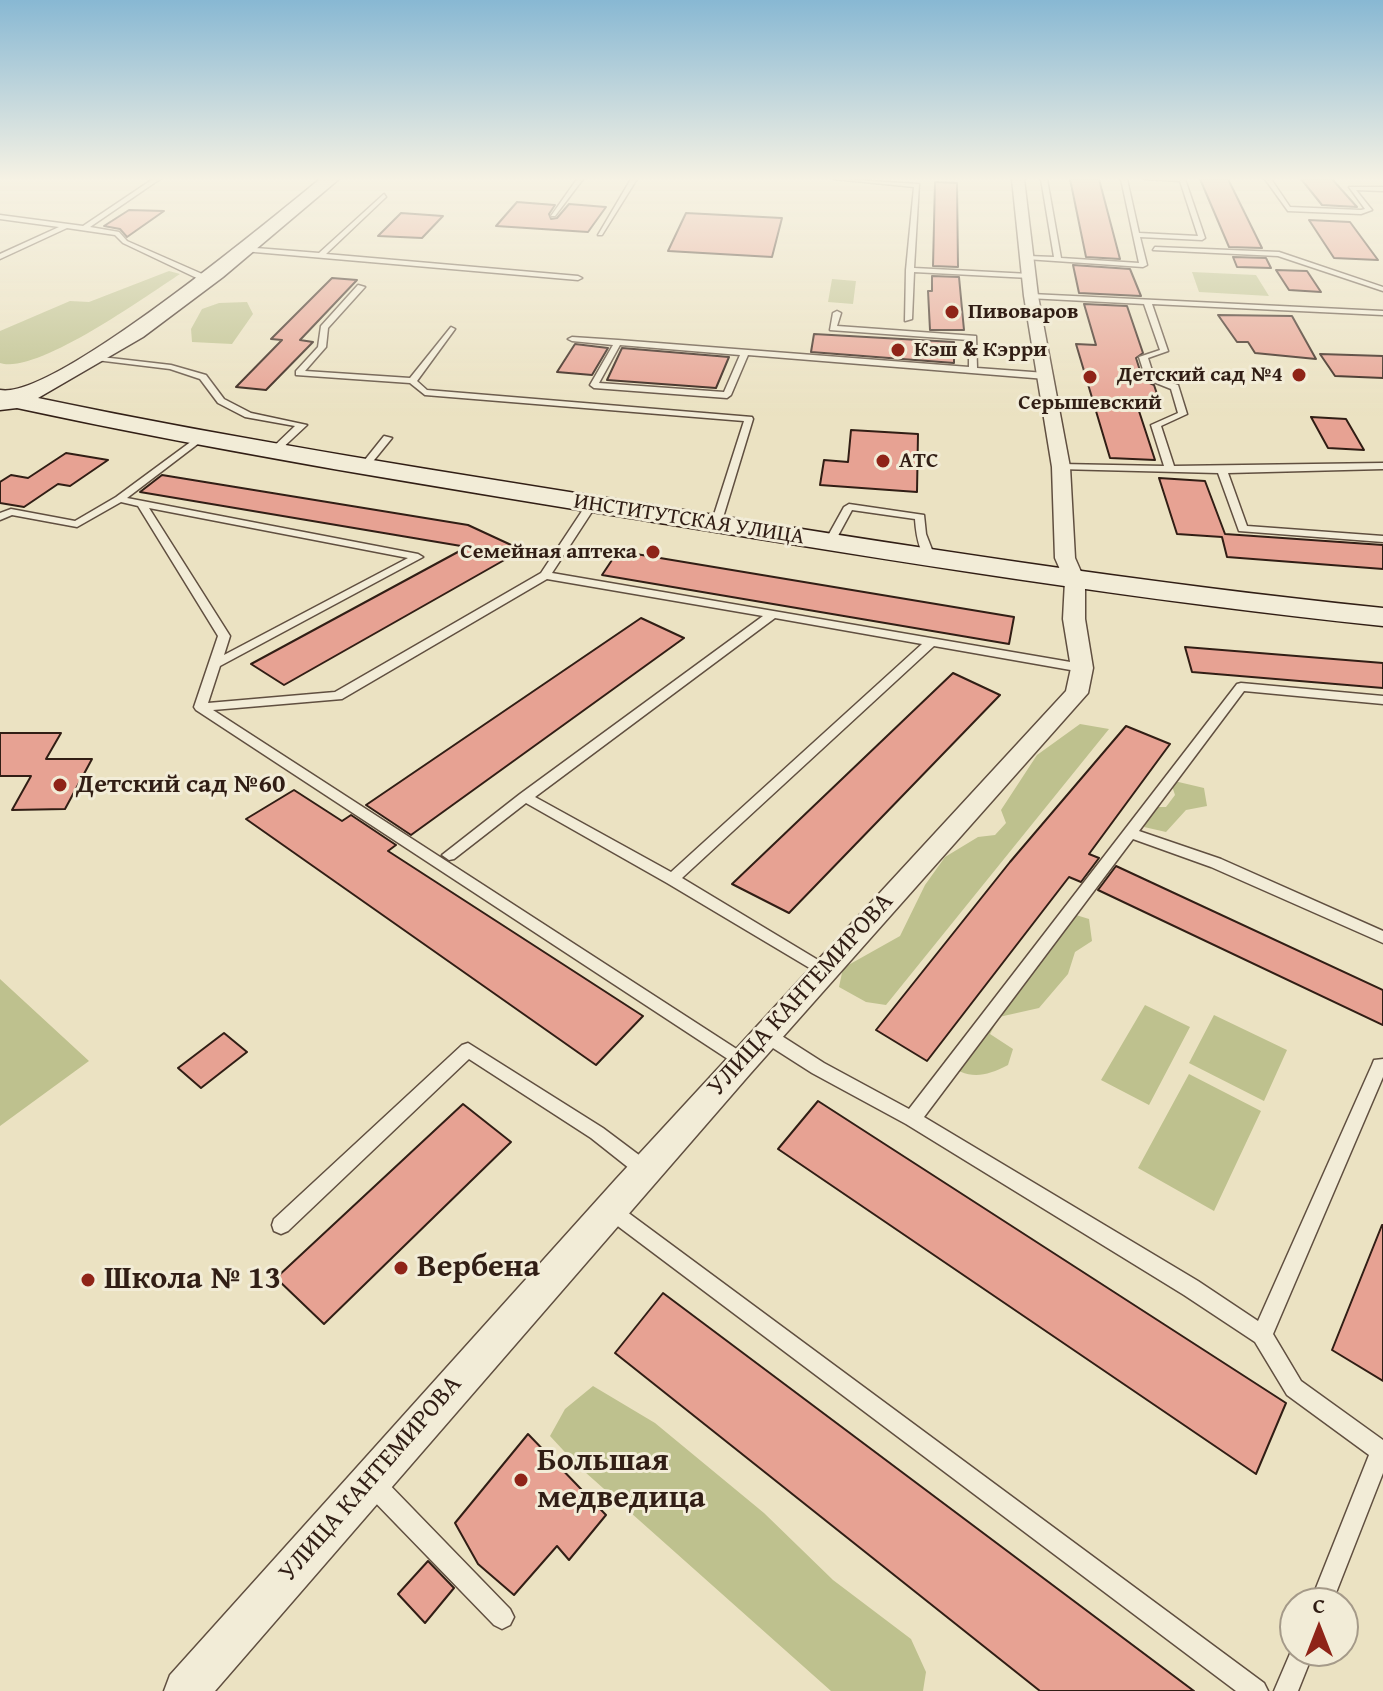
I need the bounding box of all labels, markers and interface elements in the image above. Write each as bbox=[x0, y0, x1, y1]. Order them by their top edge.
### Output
place label: Пивоваров bbox=[968, 299, 1078, 325]
marker: Пивоваров bbox=[943, 303, 961, 321]
place label: Кэш & Кэрри bbox=[914, 337, 1047, 363]
marker: Кэш & Кэрри bbox=[889, 341, 907, 359]
place label: Детский сад №4 bbox=[1117, 362, 1283, 388]
marker: Детский сад №4 bbox=[1290, 366, 1308, 384]
marker: Серышевский bbox=[1081, 368, 1099, 386]
place label: Серышевский bbox=[1018, 390, 1162, 416]
place label: АТС bbox=[899, 448, 938, 474]
marker: АТС bbox=[874, 452, 892, 470]
street label: ИНСТИТУТСКАЯ УЛИЦА bbox=[572, 489, 806, 551]
place label: Семейная аптека bbox=[460, 539, 637, 565]
marker: Семейная аптека bbox=[644, 543, 662, 561]
place label: Детский сад №60 bbox=[76, 769, 286, 801]
marker: Детский сад №60 bbox=[51, 776, 69, 794]
street label: УЛИЦА КАНТЕМИРОВА bbox=[701, 887, 901, 1103]
place label: Вербена bbox=[417, 1249, 540, 1287]
marker: Вербена bbox=[392, 1259, 410, 1277]
place label: Школа № 13 bbox=[104, 1261, 281, 1299]
marker: Школа № 13 bbox=[79, 1271, 97, 1289]
street label: УЛИЦА КАНТЕМИРОВА bbox=[273, 1369, 469, 1589]
place label: Большая медведица bbox=[537, 1443, 705, 1518]
marker: Большая медведица bbox=[512, 1471, 530, 1489]
north arrow bbox=[1279, 1587, 1359, 1667]
text: С bbox=[1313, 1589, 1325, 1621]

